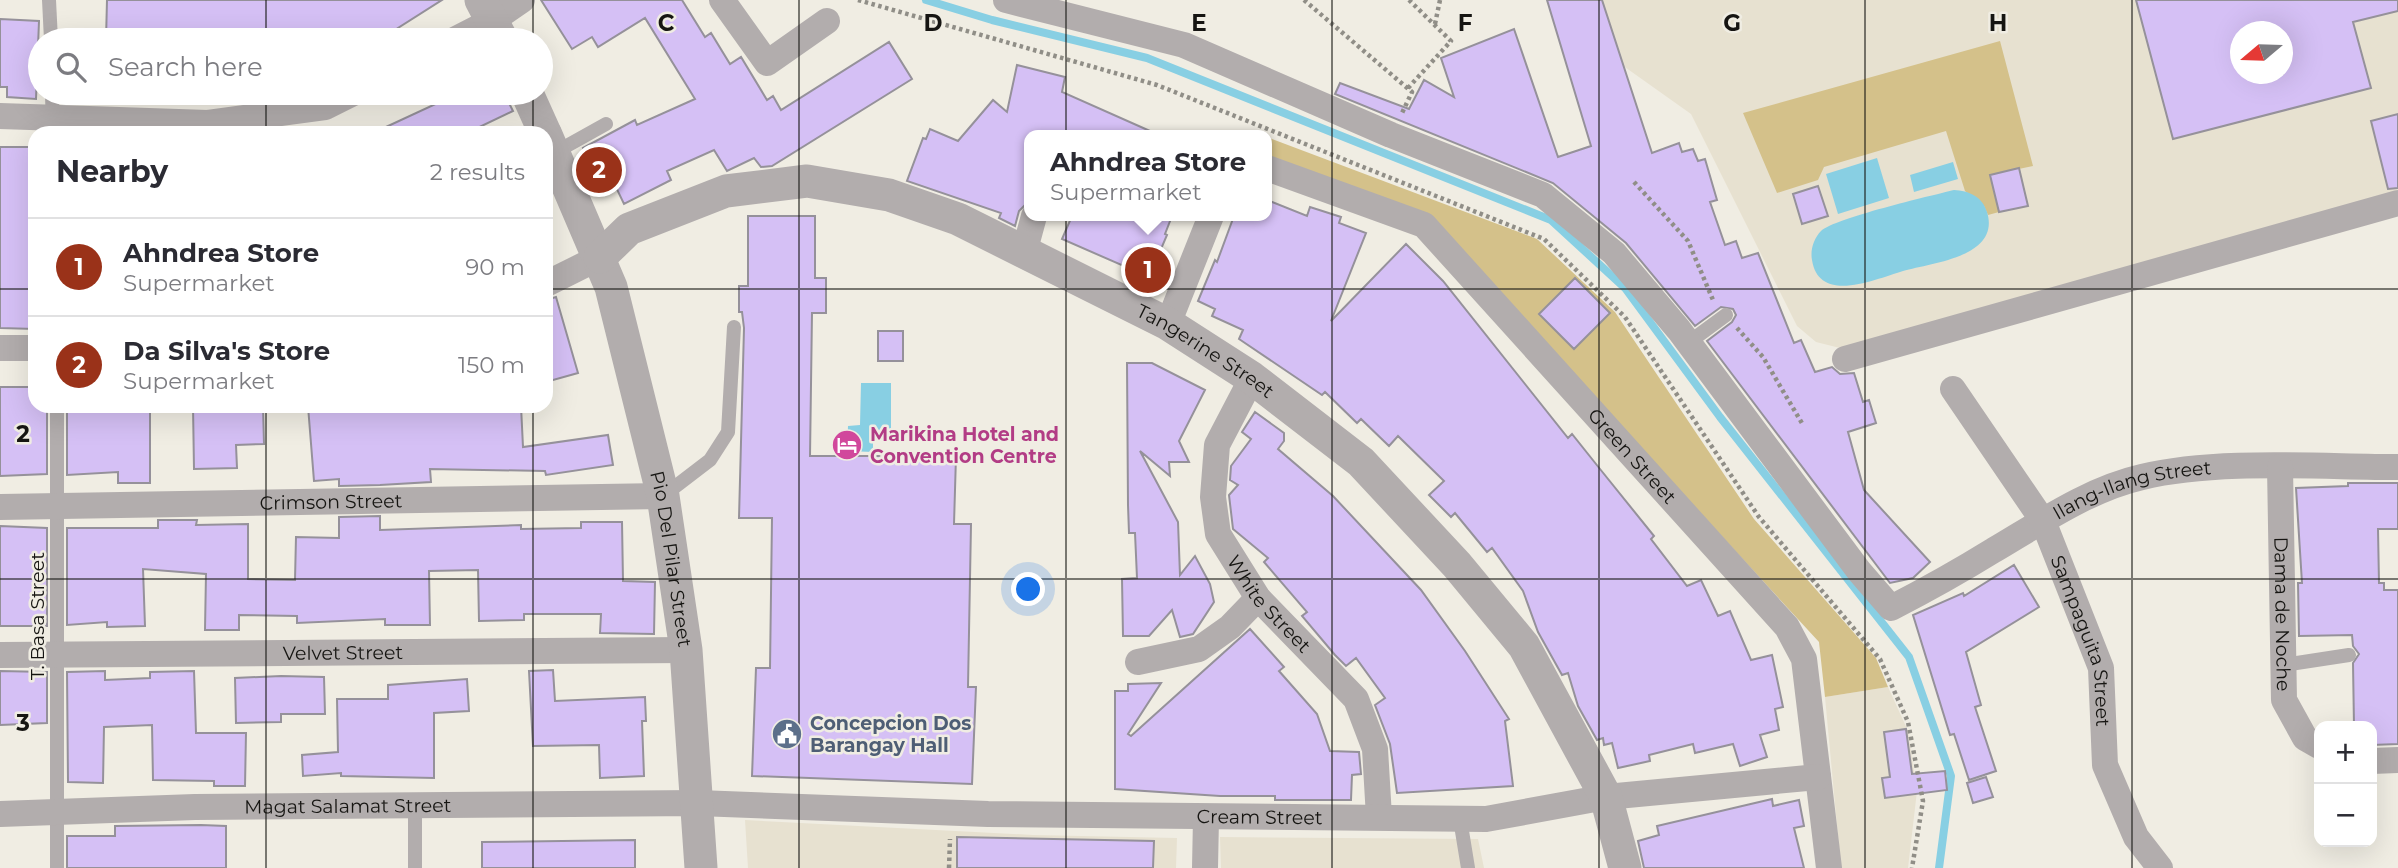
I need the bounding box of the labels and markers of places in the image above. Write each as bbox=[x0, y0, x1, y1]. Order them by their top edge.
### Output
pin: 2 bbox=[576, 144, 622, 196]
pin: 1 bbox=[1125, 244, 1171, 296]
place label: Marikina Hotel and Convention Centre bbox=[870, 423, 1059, 468]
hotel icon: Marikina Hotel and Convention Centre bbox=[830, 428, 864, 462]
place label: Concepcion Dos Barangay Hall bbox=[810, 712, 971, 757]
public building icon: Concepcion Dos Barangay Hall bbox=[770, 717, 804, 751]

